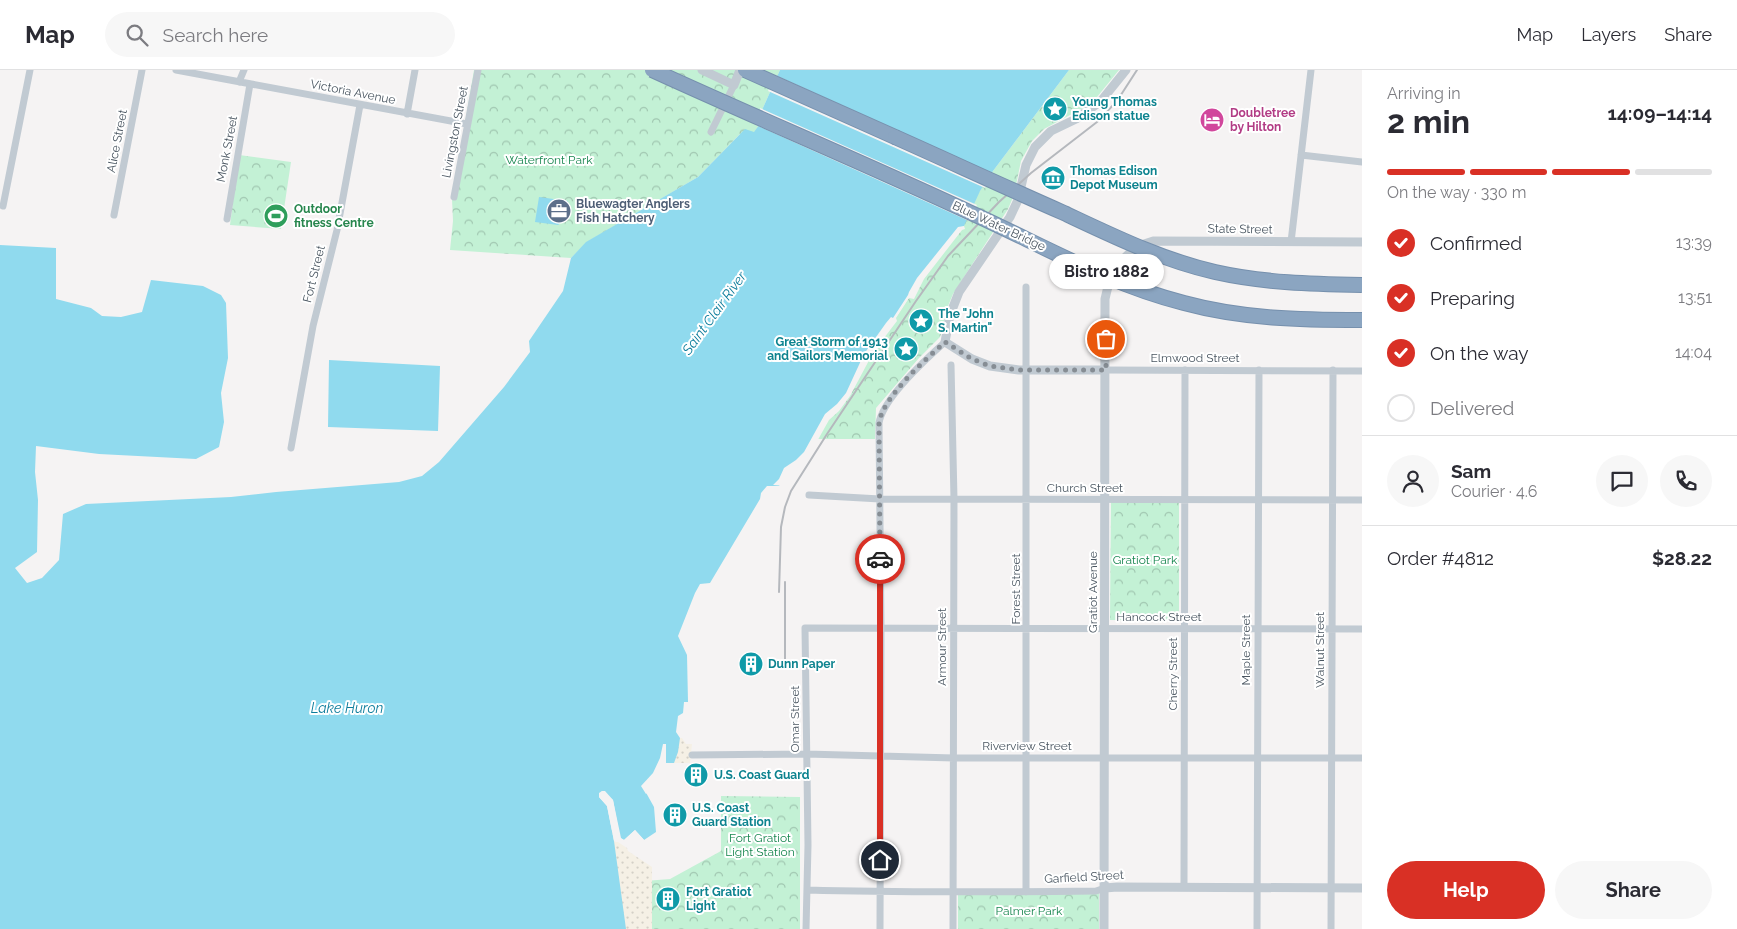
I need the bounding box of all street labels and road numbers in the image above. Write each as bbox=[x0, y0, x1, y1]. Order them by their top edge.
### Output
street label: Victoria Avenue bbox=[309, 77, 397, 107]
street label: Livingston Street bbox=[439, 85, 471, 179]
street label: Alice Street bbox=[104, 108, 130, 174]
street label: Monk Street bbox=[214, 115, 240, 183]
street label: Blue Water Bridge bbox=[950, 198, 1048, 254]
street label: State Street bbox=[1207, 221, 1273, 237]
street label: Fort Street bbox=[300, 244, 328, 304]
street label: Elmwood Street bbox=[1150, 351, 1240, 365]
street label: Church Street bbox=[1047, 481, 1123, 495]
street label: Gratiot Avenue bbox=[1086, 551, 1100, 633]
street label: Forest Street bbox=[1009, 553, 1023, 625]
street label: Armour Street bbox=[935, 608, 949, 686]
street label: Hancock Street bbox=[1116, 610, 1202, 624]
street label: Walnut Street bbox=[1313, 612, 1327, 688]
street label: Maple Street bbox=[1239, 614, 1253, 686]
street label: Cherry Street bbox=[1166, 637, 1180, 711]
street label: Omar Street bbox=[788, 686, 802, 752]
street label: Riverview Street bbox=[982, 739, 1072, 753]
street label: Garfield Street bbox=[1044, 868, 1124, 886]

